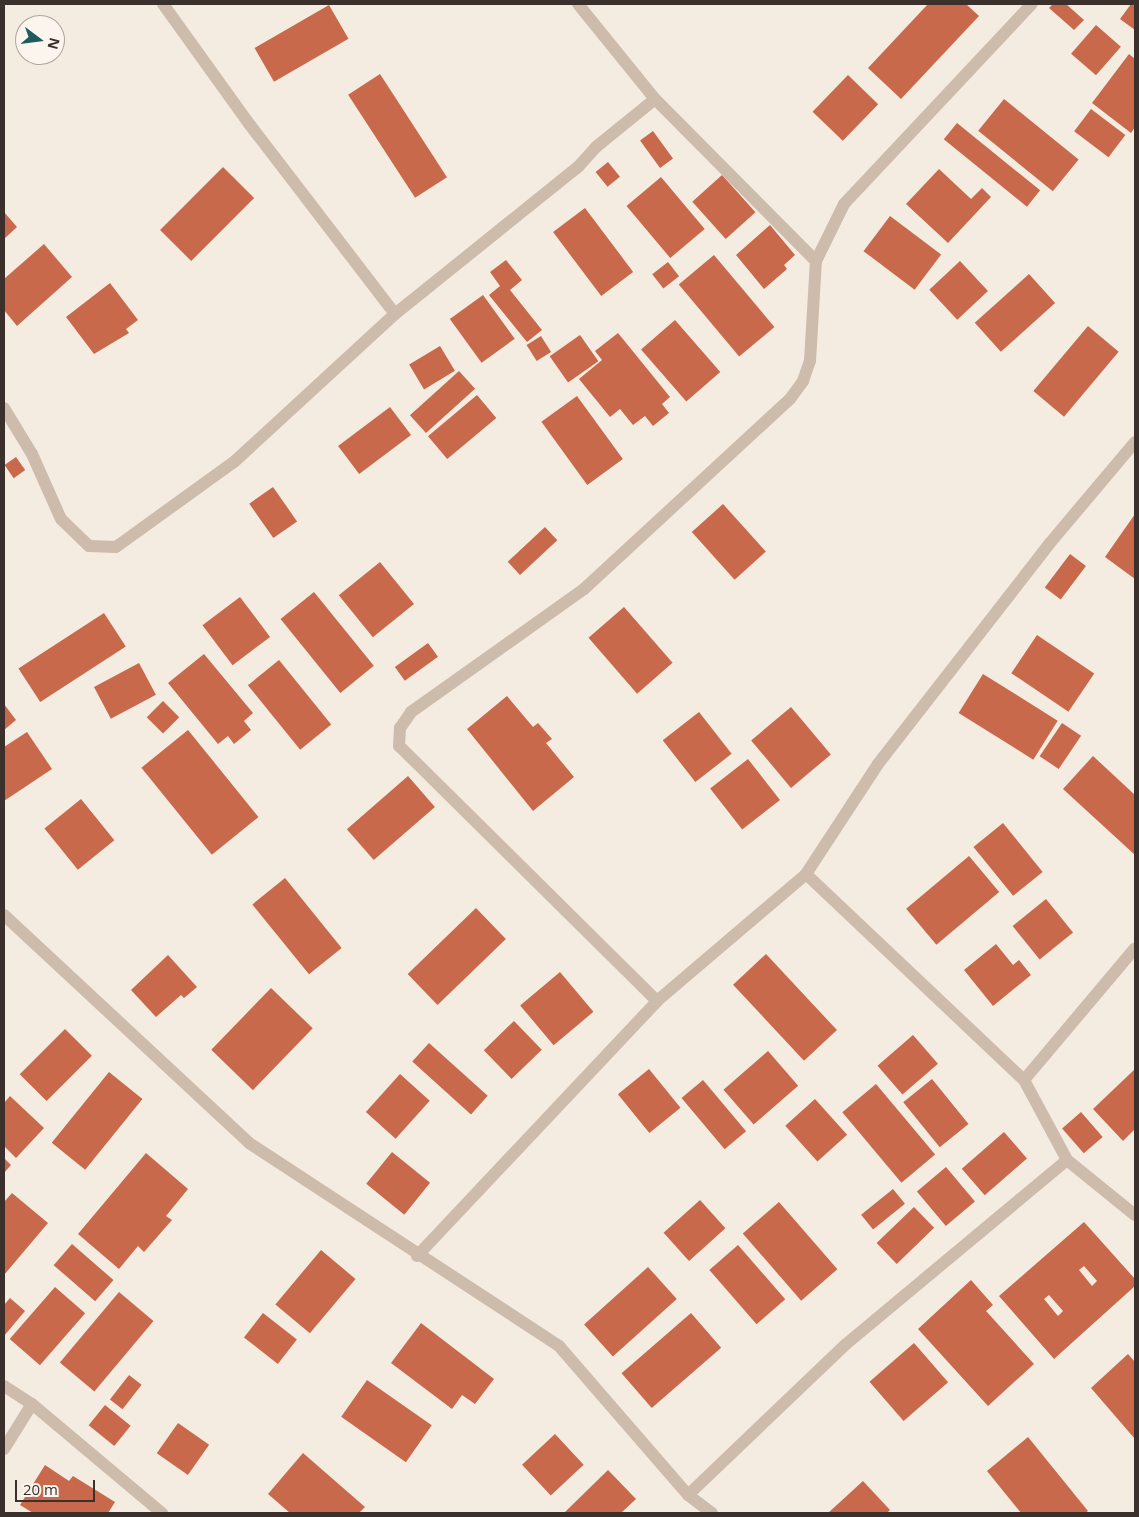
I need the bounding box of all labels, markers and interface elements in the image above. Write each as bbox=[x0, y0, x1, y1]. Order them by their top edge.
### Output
north arrow bbox=[15, 15, 65, 65]
text: N bbox=[43, 36, 65, 52]
scale bar bbox=[18, 1470, 98, 1502]
text: 20 m bbox=[23, 1479, 58, 1499]

